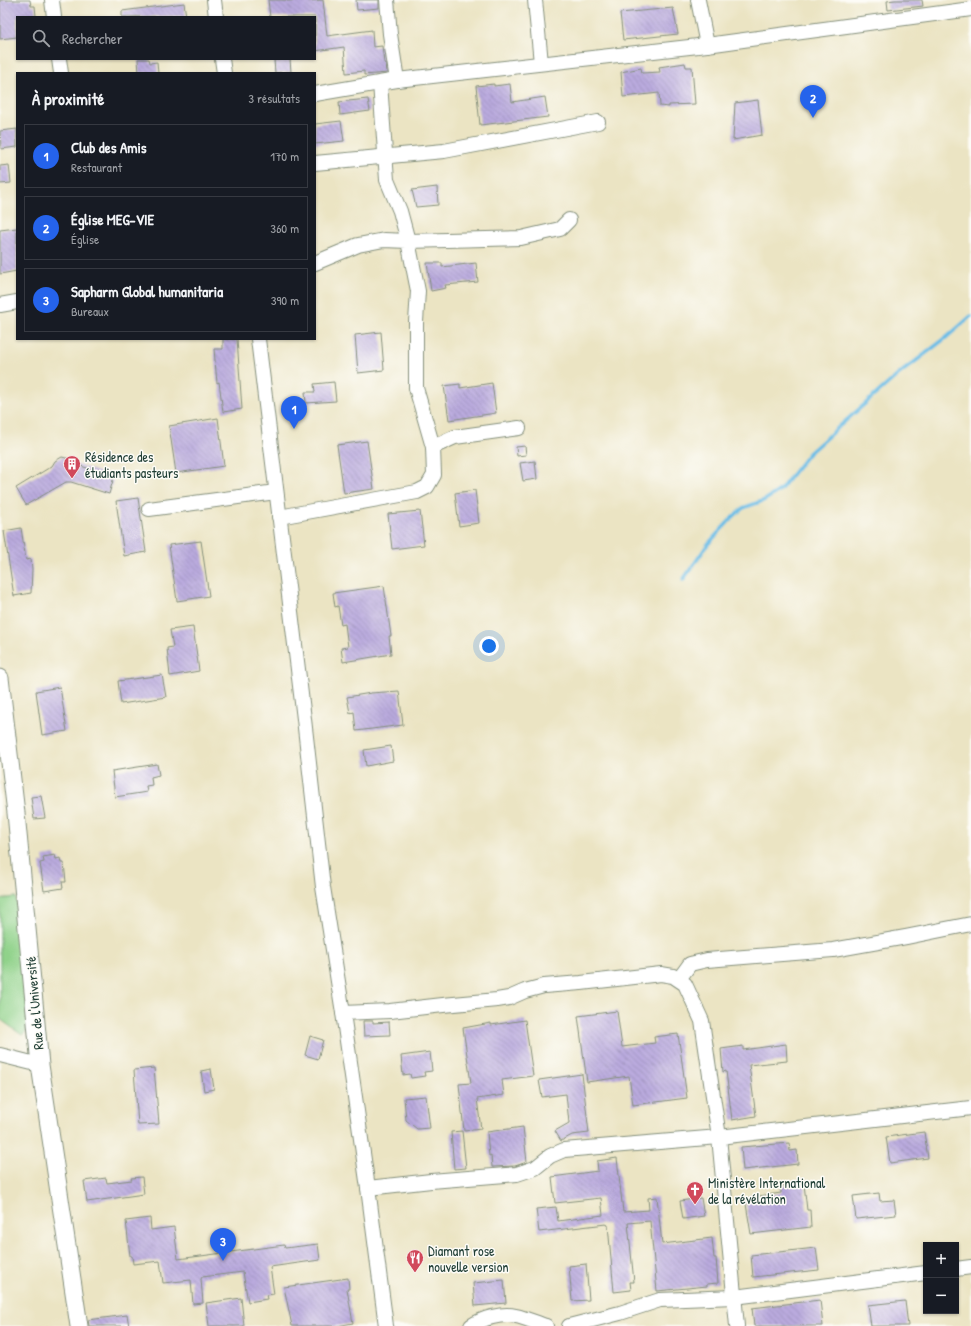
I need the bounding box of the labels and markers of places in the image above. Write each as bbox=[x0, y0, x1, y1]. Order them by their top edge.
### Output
pin: 2 bbox=[800, 85, 826, 118]
pin: 1 bbox=[281, 396, 307, 429]
place label: Résidence des étudiants pasteurs bbox=[85, 447, 178, 483]
building icon: Résidence des étudiants pasteurs bbox=[62, 454, 82, 479]
place label: Ministère International de la révélation bbox=[708, 1173, 826, 1208]
church icon: Ministère International de la révélation bbox=[685, 1180, 705, 1205]
pin: 3 bbox=[210, 1228, 236, 1261]
place label: Diamant rose nouvelle version bbox=[428, 1241, 509, 1276]
restaurant icon: Diamant rose nouvelle version bbox=[405, 1248, 425, 1273]

